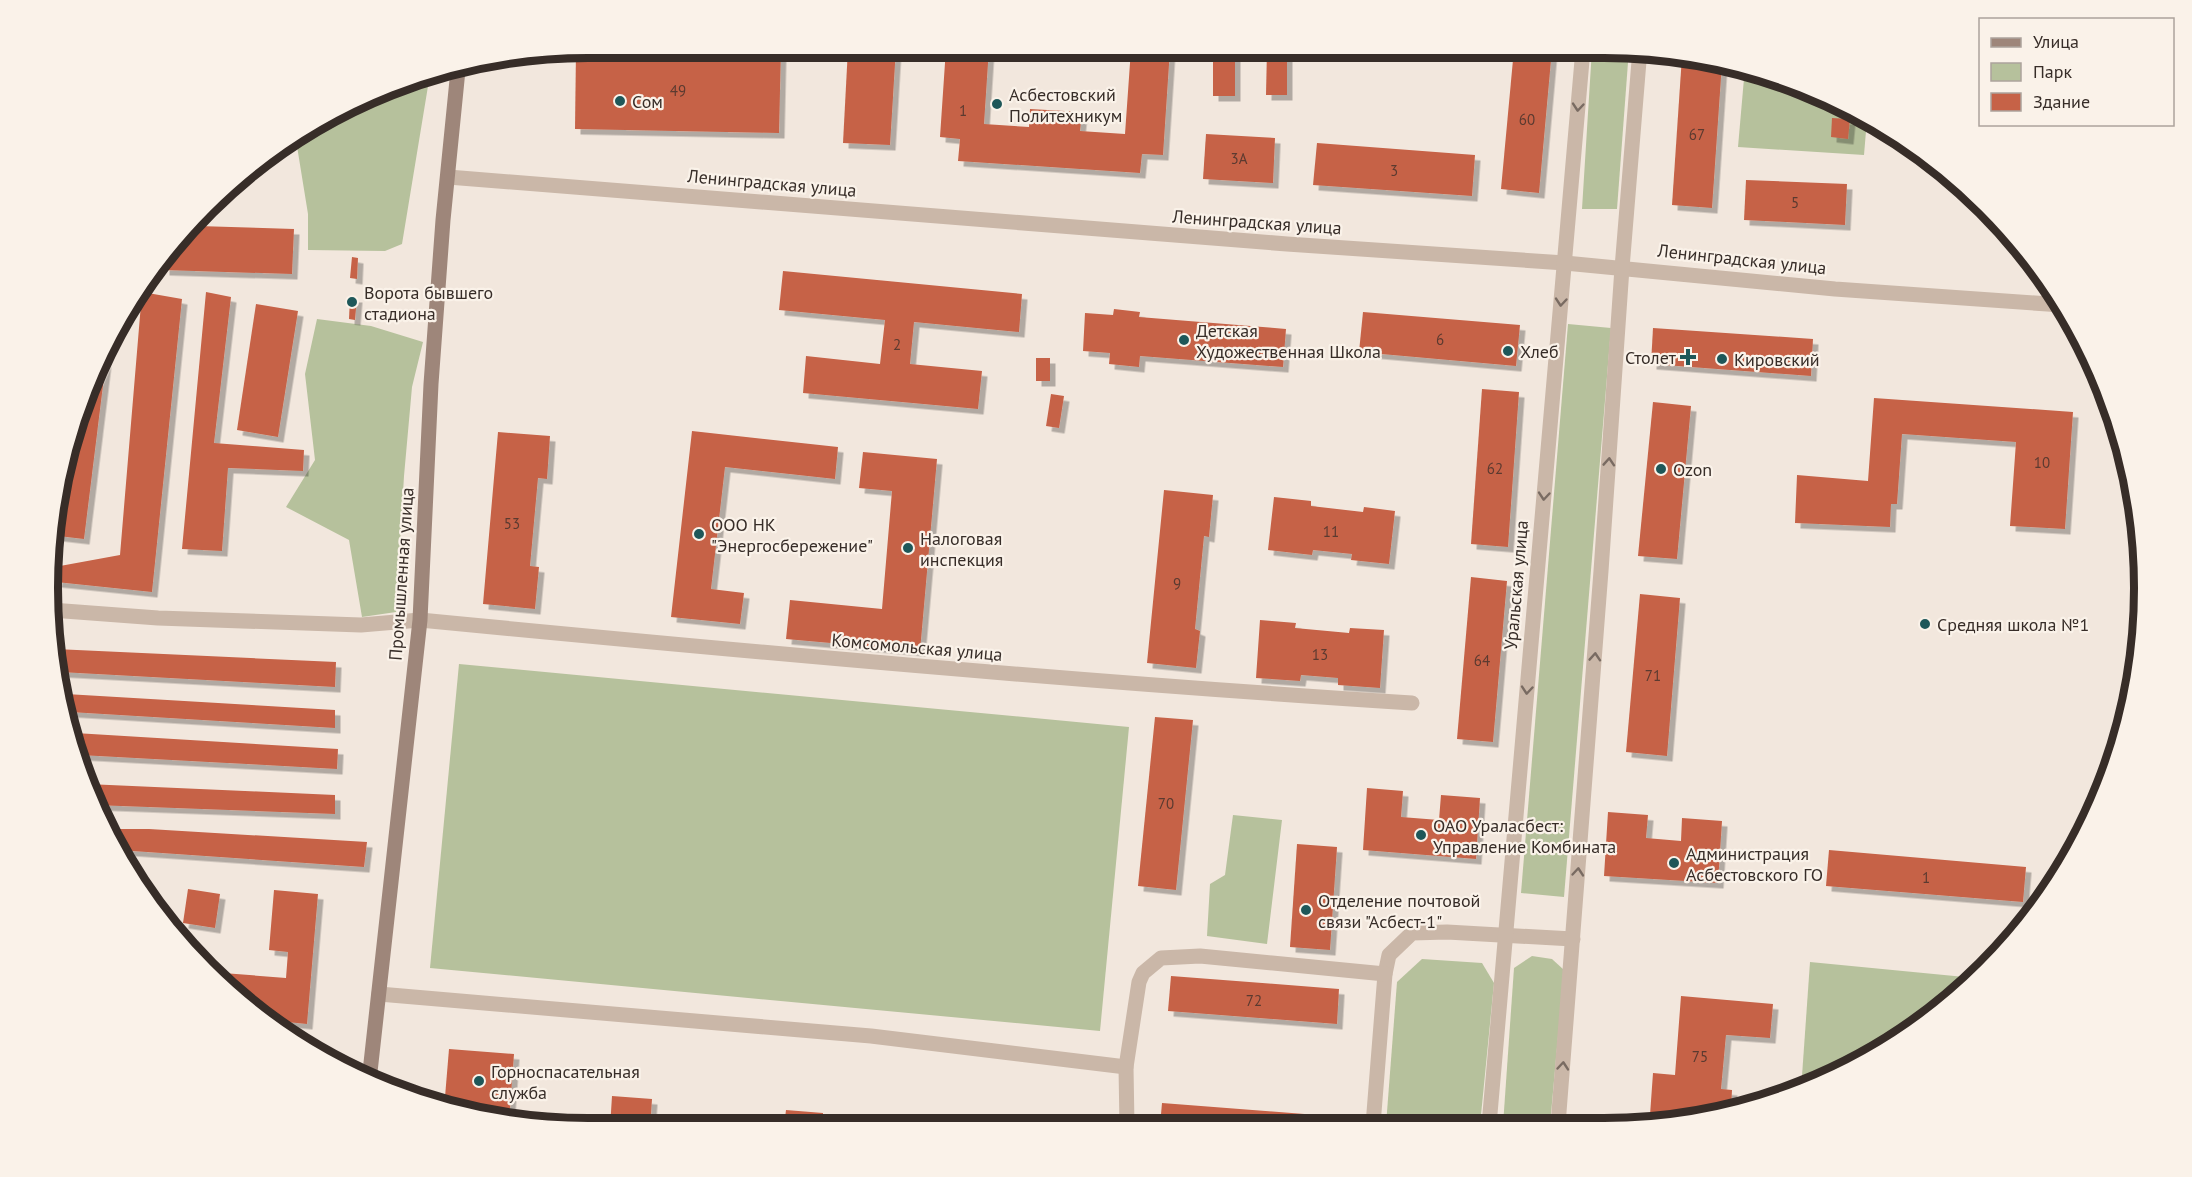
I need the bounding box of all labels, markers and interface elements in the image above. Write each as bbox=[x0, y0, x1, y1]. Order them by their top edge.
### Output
legend bbox=[1979, 18, 2174, 126]
text: Улица bbox=[2033, 30, 2079, 53]
text: Парк bbox=[2033, 60, 2073, 83]
house number: 49 bbox=[670, 81, 686, 100]
place label: Асбестовский Политехникум bbox=[1009, 83, 1122, 127]
place label: Сом bbox=[632, 90, 663, 113]
text: Здание bbox=[2033, 90, 2090, 113]
marker: Сом bbox=[613, 94, 627, 108]
marker: Асбестовский Политехникум bbox=[990, 97, 1004, 111]
house number: 1 bbox=[959, 101, 967, 120]
one-way arrow bbox=[1572, 103, 1585, 112]
house number: 60 bbox=[1519, 110, 1535, 129]
house number: 67 bbox=[1689, 125, 1705, 144]
house number: 3А bbox=[1231, 149, 1248, 168]
house number: 3 bbox=[1390, 161, 1398, 180]
street label: Ленинградская улица bbox=[686, 164, 857, 202]
house number: 5 bbox=[1791, 193, 1799, 212]
street label: Ленинградская улица bbox=[1171, 205, 1342, 239]
street label: Ленинградская улица bbox=[1656, 239, 1827, 279]
place label: Ворота бывшего стадиона bbox=[364, 281, 493, 325]
marker: Ворота бывшего стадиона bbox=[345, 295, 359, 309]
one-way arrow bbox=[1555, 297, 1568, 306]
place label: Детская Художественная Школа bbox=[1196, 319, 1381, 363]
house number: 6 bbox=[1436, 330, 1444, 349]
marker: Детская Художественная Школа bbox=[1177, 333, 1191, 347]
house number: 2 bbox=[893, 335, 901, 354]
place label: Хлеб bbox=[1520, 340, 1559, 363]
marker: Хлеб bbox=[1501, 344, 1515, 358]
place label: Столет bbox=[1625, 346, 1677, 369]
place label: Кировский bbox=[1734, 348, 1820, 371]
marker: Столет bbox=[1681, 350, 1695, 364]
marker: Кировский bbox=[1715, 352, 1729, 366]
house number: 10 bbox=[2034, 453, 2050, 472]
one-way arrow bbox=[1602, 458, 1615, 467]
place label: Ozon bbox=[1673, 458, 1712, 481]
house number: 62 bbox=[1487, 459, 1503, 478]
marker: Ozon bbox=[1654, 462, 1668, 476]
street label: Промышленная улица bbox=[383, 487, 419, 661]
one-way arrow bbox=[1538, 491, 1551, 500]
place label: ООО НК "Энергосбережение" bbox=[711, 513, 873, 557]
house number: 53 bbox=[504, 514, 520, 533]
street label: Уральская улица bbox=[1499, 519, 1533, 651]
house number: 11 bbox=[1323, 522, 1339, 541]
marker: ООО НК "Энергосбережение" bbox=[692, 527, 706, 541]
place label: Налоговая инспекция bbox=[920, 527, 1003, 571]
marker: Налоговая инспекция bbox=[901, 541, 915, 555]
house number: 9 bbox=[1173, 574, 1181, 593]
place label: Средняя школа №1 bbox=[1937, 613, 2089, 636]
marker: Средняя школа №1 bbox=[1918, 617, 1932, 631]
street label: Комсомольская улица bbox=[831, 628, 1003, 666]
house number: 13 bbox=[1312, 645, 1328, 664]
house number: 64 bbox=[1474, 651, 1490, 670]
one-way arrow bbox=[1588, 652, 1601, 661]
house number: 71 bbox=[1645, 666, 1661, 685]
one-way arrow bbox=[1521, 686, 1534, 695]
house number: 70 bbox=[1158, 794, 1174, 813]
place label: ОАО Ураласбест: Управление Комбината bbox=[1433, 814, 1616, 858]
marker: ОАО Ураласбест: Управление Комбината bbox=[1414, 828, 1428, 842]
place label: Администрация Асбестовского ГО bbox=[1686, 842, 1823, 886]
marker: Администрация Асбестовского ГО bbox=[1667, 856, 1681, 870]
one-way arrow bbox=[1571, 867, 1584, 877]
house number: 1 bbox=[1922, 868, 1930, 887]
place label: Отделение почтовой связи "Асбест-1" bbox=[1318, 889, 1480, 933]
marker: Отделение почтовой связи "Асбест-1" bbox=[1299, 903, 1313, 917]
house number: 72 bbox=[1246, 991, 1262, 1010]
house number: 75 bbox=[1692, 1047, 1708, 1066]
place label: Горноспасательная служба bbox=[491, 1060, 640, 1104]
one-way arrow bbox=[1556, 1062, 1569, 1071]
marker: Горноспасательная служба bbox=[472, 1074, 486, 1088]

